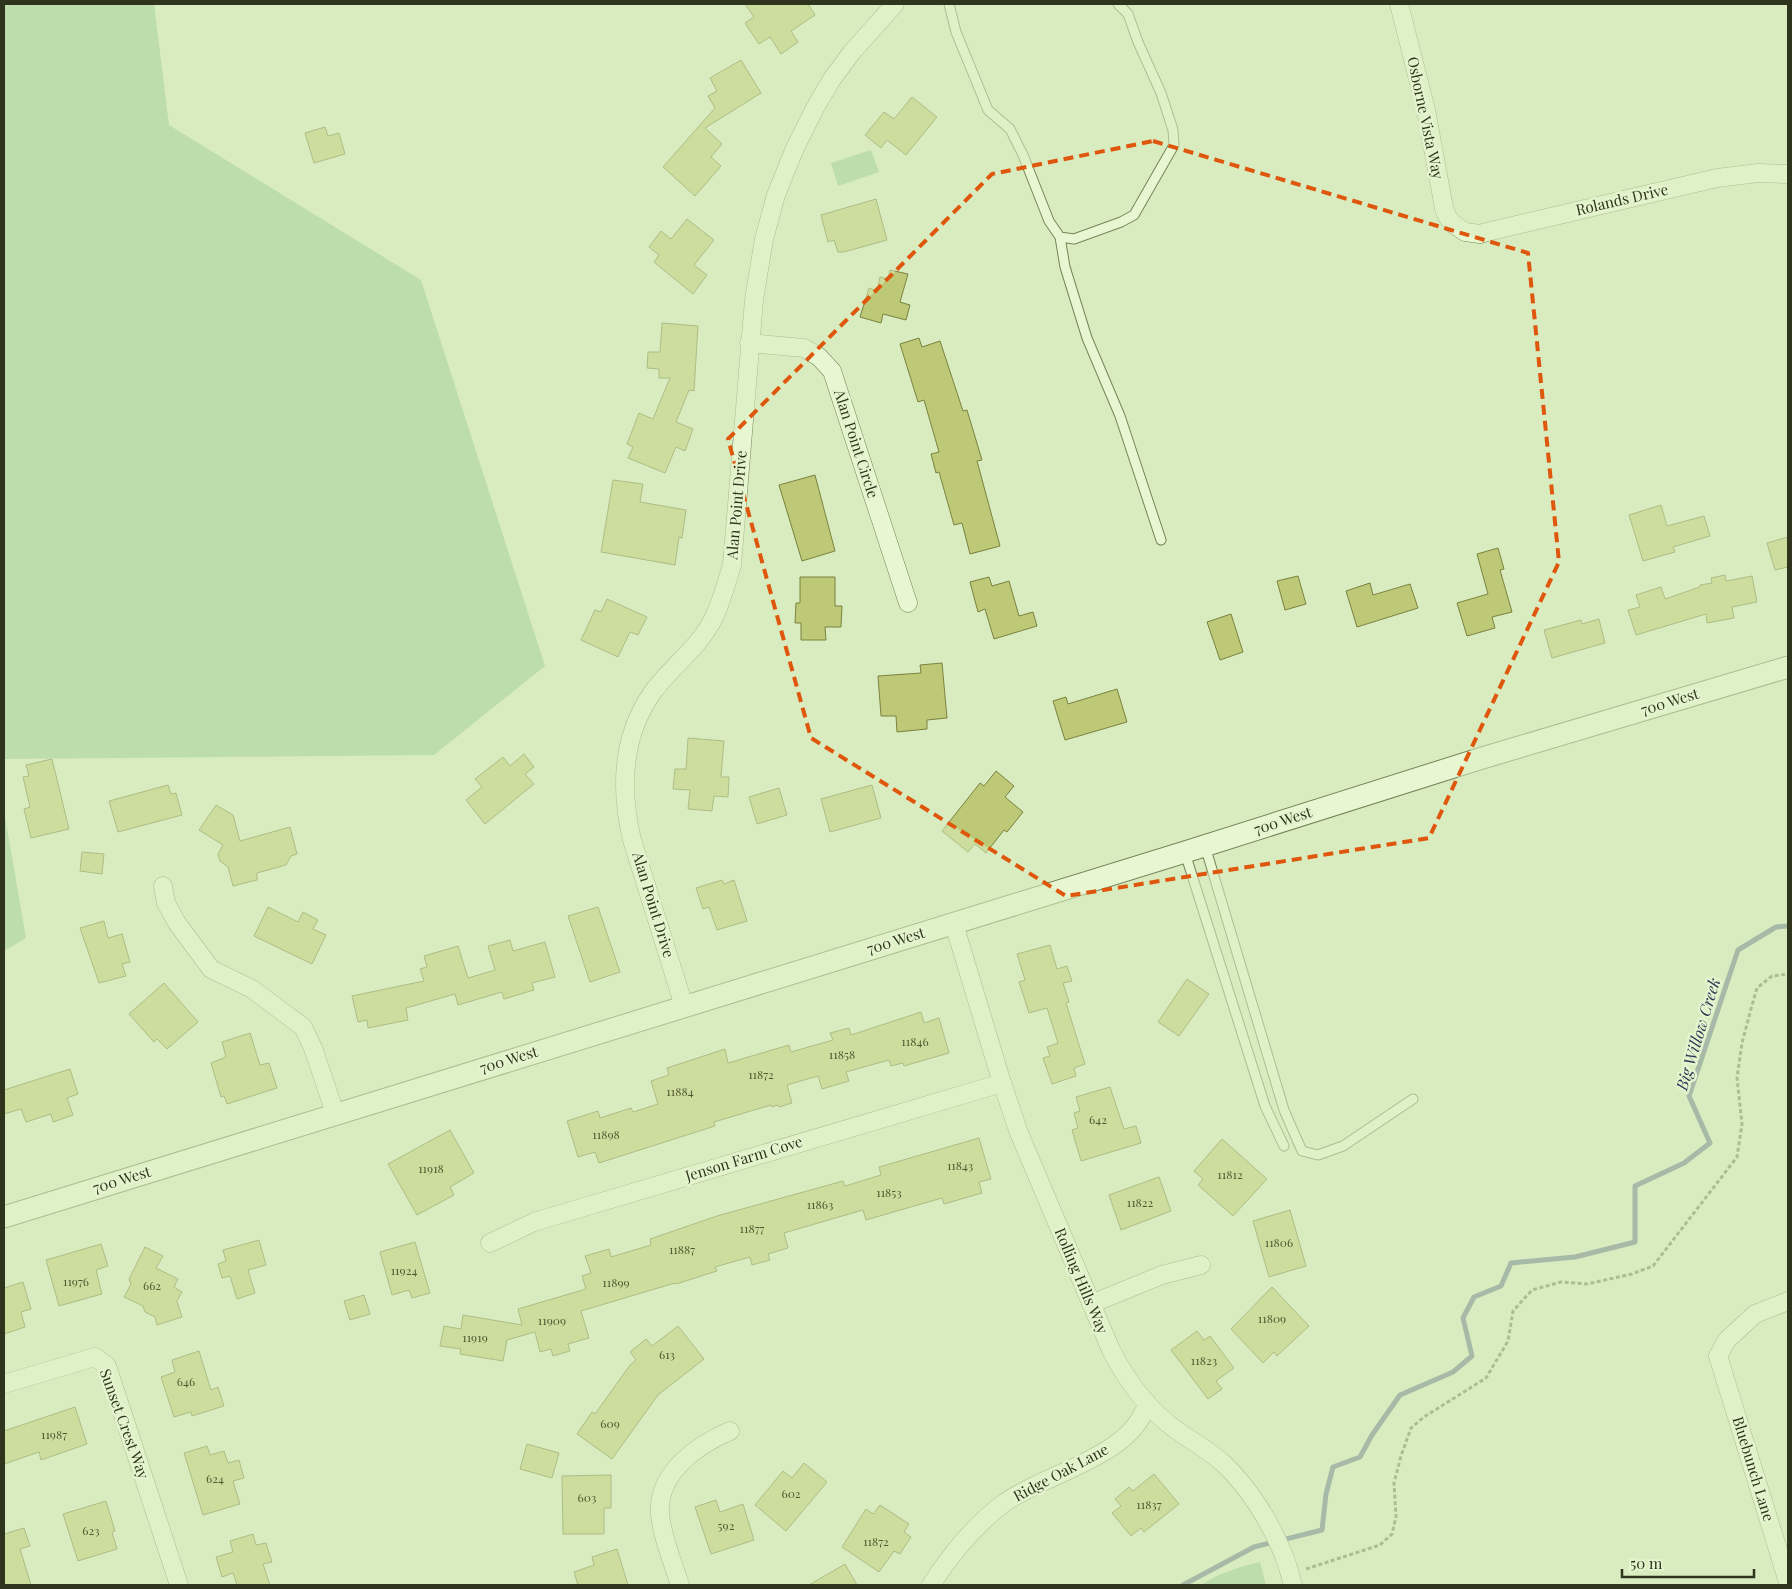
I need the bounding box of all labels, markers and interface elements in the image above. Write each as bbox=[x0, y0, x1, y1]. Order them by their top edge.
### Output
street label: Osborne Vista Way bbox=[1403, 55, 1449, 181]
street label: Rolands Drive bbox=[1574, 179, 1670, 219]
street label: Alan Point Circle bbox=[830, 386, 884, 501]
street label: Alan Point Drive bbox=[721, 449, 751, 561]
street label: 700 West bbox=[1638, 683, 1702, 719]
street label: 700 West bbox=[1251, 801, 1315, 839]
street label: Alan Point Drive bbox=[628, 848, 680, 960]
street label: 700 West bbox=[864, 922, 928, 958]
water label: Big Willow Creek bbox=[1670, 975, 1725, 1094]
house number: 11846 bbox=[901, 1033, 929, 1049]
street label: 700 West bbox=[477, 1041, 541, 1077]
house number: 11858 bbox=[829, 1046, 855, 1062]
house number: 11872 bbox=[748, 1066, 774, 1082]
house number: 11884 bbox=[666, 1083, 694, 1099]
house number: 642 bbox=[1089, 1111, 1107, 1127]
house number: 11898 bbox=[592, 1126, 620, 1142]
street label: Jenson Farm Cove bbox=[682, 1131, 805, 1186]
house number: 11843 bbox=[947, 1157, 973, 1173]
house number: 11918 bbox=[418, 1160, 444, 1176]
street label: 700 West bbox=[90, 1161, 154, 1197]
house number: 11812 bbox=[1217, 1166, 1243, 1182]
house number: 11853 bbox=[876, 1184, 902, 1200]
house number: 11822 bbox=[1127, 1194, 1154, 1210]
house number: 11863 bbox=[807, 1196, 833, 1212]
house number: 11877 bbox=[740, 1220, 765, 1236]
street label: Rolling Hills Way bbox=[1051, 1225, 1113, 1337]
house number: 11806 bbox=[1265, 1234, 1293, 1250]
house number: 11887 bbox=[669, 1241, 695, 1257]
house number: 11924 bbox=[391, 1262, 417, 1278]
house number: 11976 bbox=[63, 1273, 89, 1289]
house number: 11899 bbox=[602, 1274, 630, 1290]
house number: 662 bbox=[143, 1277, 161, 1293]
house number: 11809 bbox=[1258, 1310, 1286, 1326]
house number: 11909 bbox=[538, 1312, 566, 1328]
house number: 11919 bbox=[462, 1329, 488, 1345]
house number: 613 bbox=[659, 1346, 675, 1362]
house number: 11823 bbox=[1191, 1352, 1217, 1368]
street label: Sunset Crest Way bbox=[96, 1366, 154, 1482]
house number: 646 bbox=[177, 1373, 195, 1389]
street label: Bluebunch Lane bbox=[1729, 1414, 1779, 1524]
house number: 609 bbox=[600, 1415, 620, 1431]
house number: 11987 bbox=[41, 1426, 67, 1442]
street label: Ridge Oak Lane bbox=[1009, 1439, 1112, 1506]
house number: 624 bbox=[206, 1470, 224, 1486]
house number: 602 bbox=[781, 1485, 801, 1501]
house number: 603 bbox=[578, 1489, 596, 1505]
house number: 11837 bbox=[1136, 1496, 1162, 1512]
house number: 592 bbox=[718, 1517, 735, 1533]
house number: 623 bbox=[82, 1522, 100, 1538]
house number: 11872 bbox=[863, 1533, 889, 1549]
scale bar bbox=[1622, 1546, 1754, 1578]
text: 50 m bbox=[1630, 1553, 1663, 1573]

